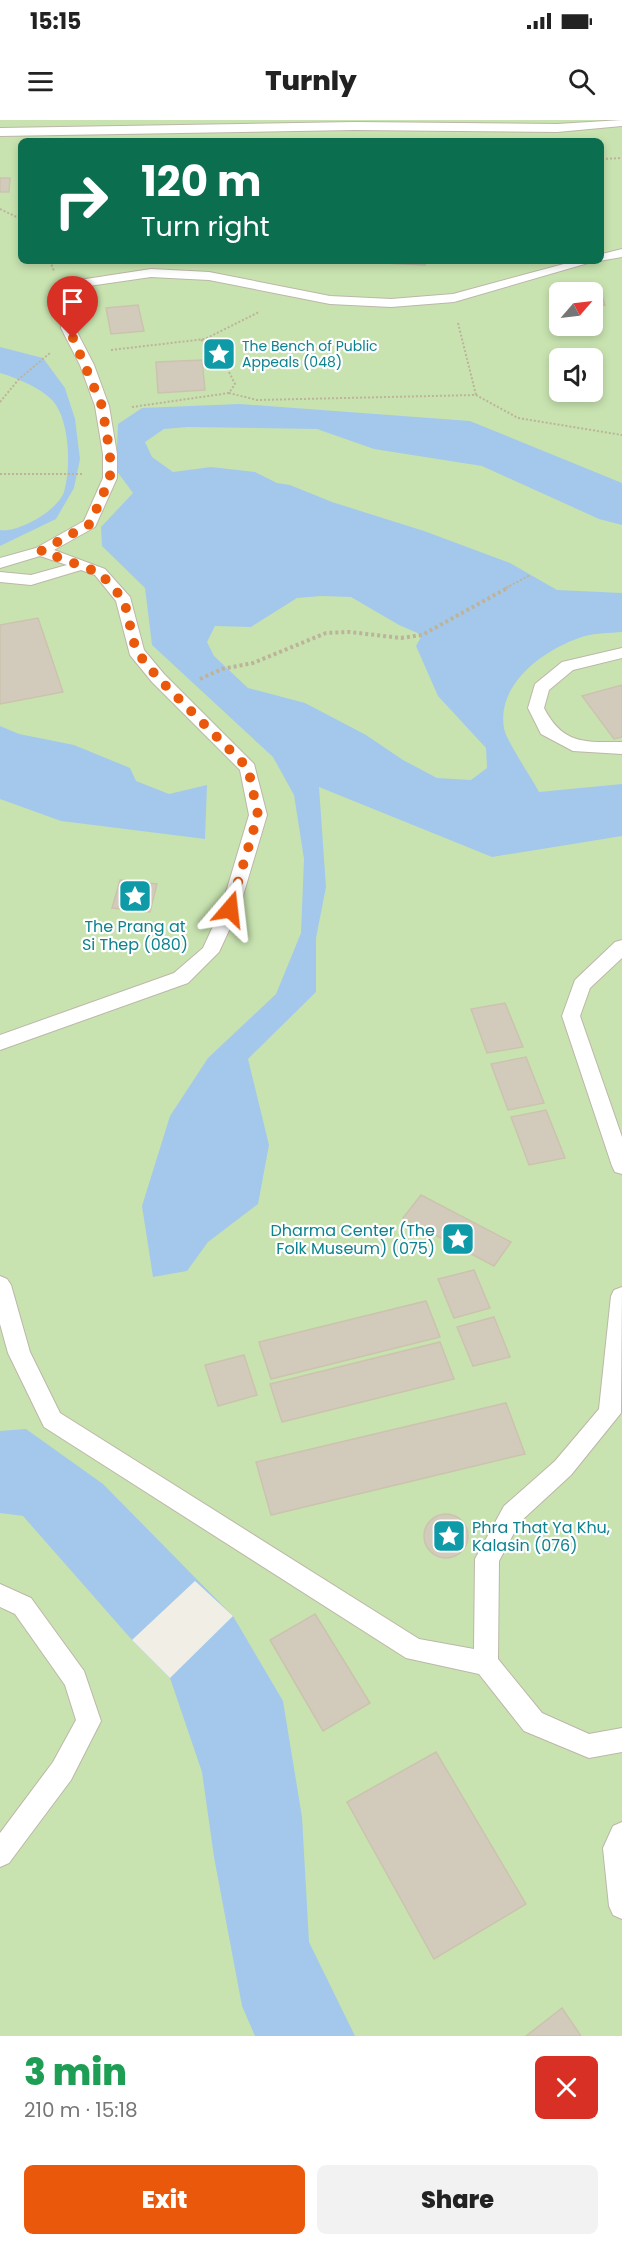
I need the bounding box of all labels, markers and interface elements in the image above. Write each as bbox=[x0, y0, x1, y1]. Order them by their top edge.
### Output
text: 15:15 bbox=[30, 6, 81, 37]
text: Turnly bbox=[265, 62, 357, 99]
icon: menu bbox=[24, 65, 57, 98]
icon: search bbox=[565, 65, 598, 98]
text: 120 m bbox=[141, 152, 262, 211]
icon: right bbox=[42, 162, 120, 240]
text: Turn right bbox=[141, 208, 270, 245]
pin bbox=[47, 276, 98, 338]
north arrow bbox=[549, 282, 603, 336]
map controls bbox=[549, 282, 603, 402]
icon: arrive bbox=[56, 285, 89, 318]
place icon: The Bench of Public Appeals (048) bbox=[201, 336, 237, 372]
place label: The Bench of Public Appeals (048) bbox=[242, 336, 378, 372]
button: sound bbox=[549, 348, 603, 402]
position arrow bbox=[198, 877, 262, 941]
place icon: The Prang at Si Thep (080) bbox=[117, 878, 153, 914]
place label: The Prang at Si Thep (080) bbox=[82, 915, 188, 956]
place label: Dharma Center (The Folk Museum) (075) bbox=[271, 1219, 435, 1260]
place icon: Dharma Center (The Folk Museum) (075) bbox=[440, 1221, 476, 1257]
place label: Phra That Ya Khu, Kalasin (076) bbox=[472, 1516, 610, 1557]
place icon: Phra That Ya Khu, Kalasin (076) bbox=[431, 1518, 467, 1554]
text: 3 min bbox=[24, 2047, 127, 2098]
button: close bbox=[535, 2056, 598, 2119]
text: 210 m · 15:18 bbox=[24, 2096, 138, 2124]
button: Exit bbox=[24, 2165, 305, 2234]
button: Share bbox=[317, 2165, 598, 2234]

